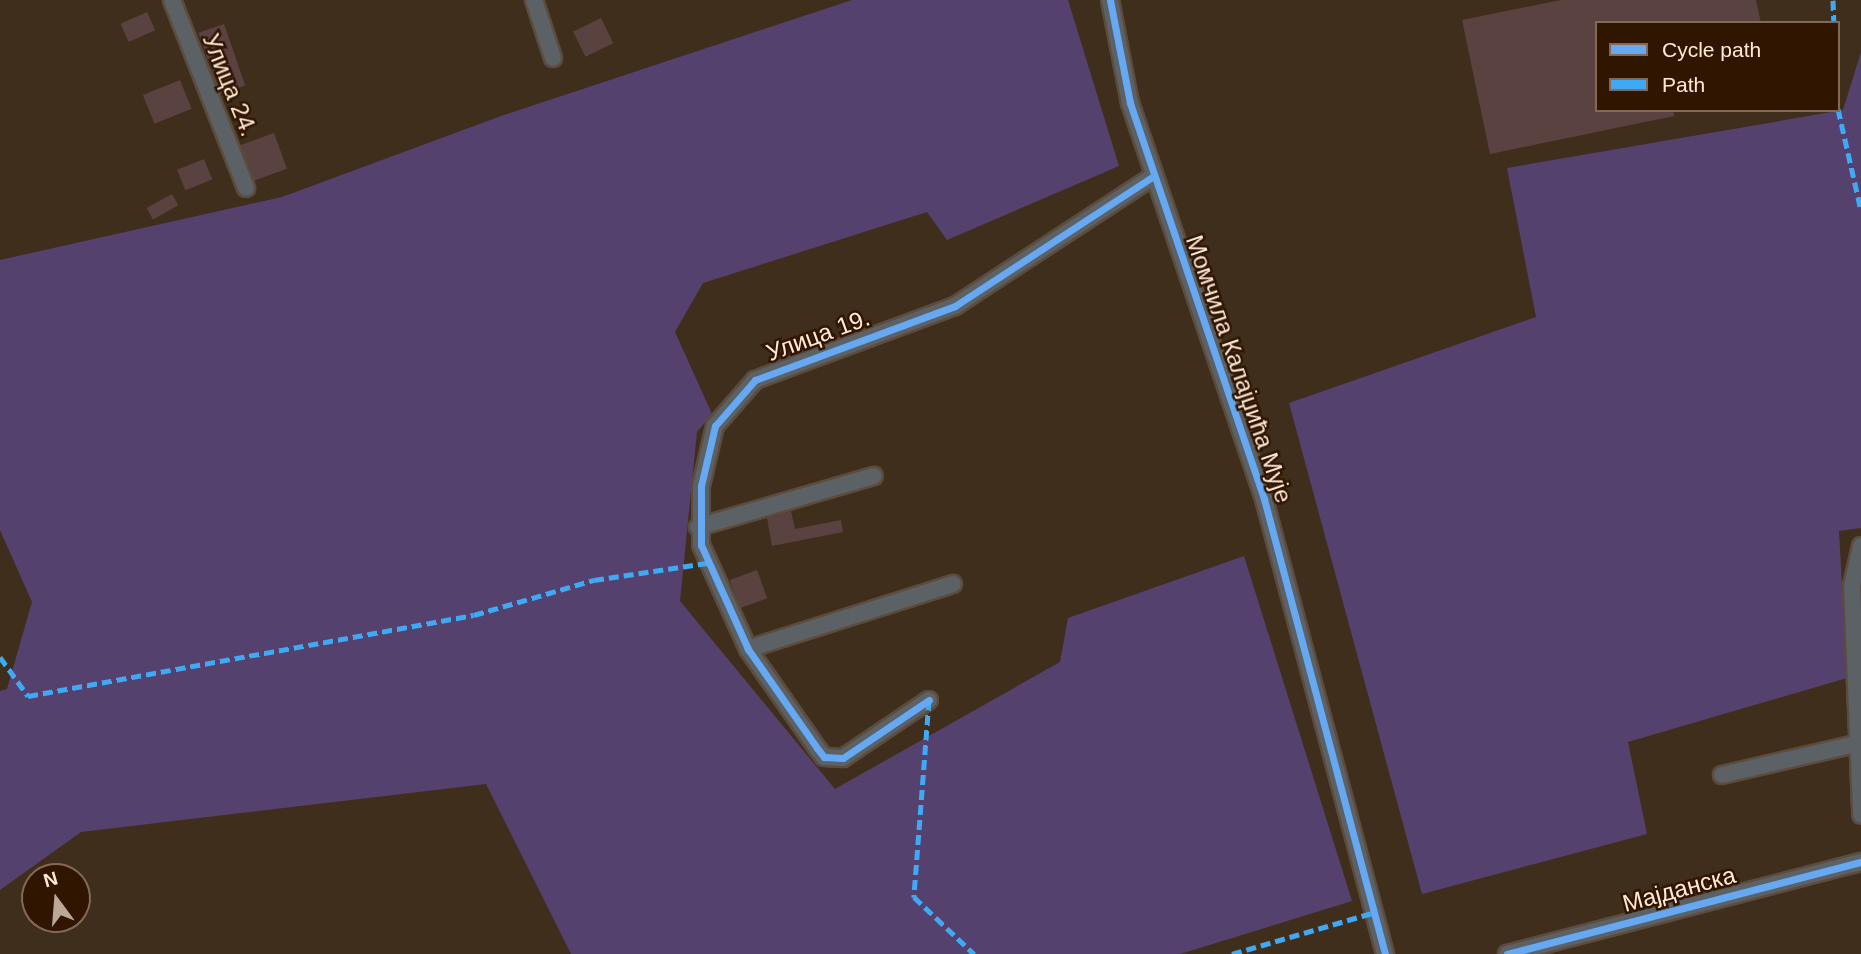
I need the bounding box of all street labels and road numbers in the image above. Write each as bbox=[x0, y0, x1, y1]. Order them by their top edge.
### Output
street label: Улица 24. bbox=[196, 29, 264, 141]
street label: Момчила Калајџића Мује bbox=[1180, 231, 1298, 507]
street label: Улица 19. bbox=[762, 303, 874, 367]
street label: Мајданска bbox=[1619, 860, 1739, 918]

